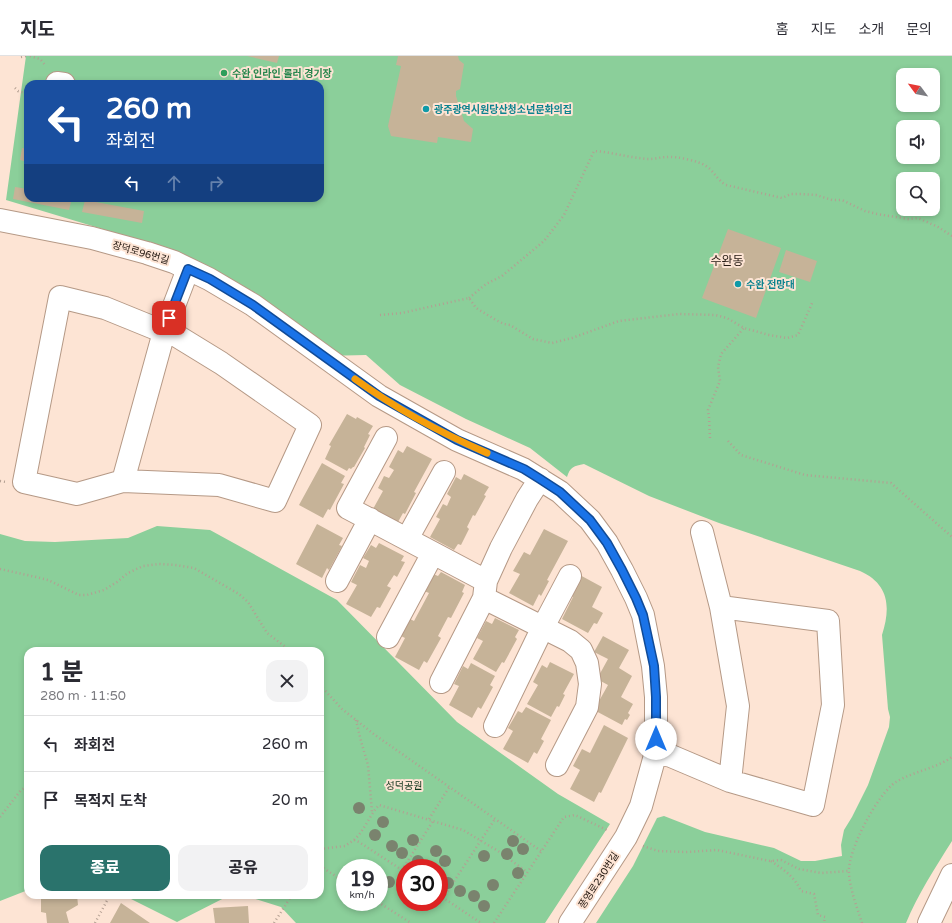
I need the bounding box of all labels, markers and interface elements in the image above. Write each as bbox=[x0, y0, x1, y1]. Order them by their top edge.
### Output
text: 지도 bbox=[20, 19, 55, 41]
text: 홈 bbox=[776, 21, 789, 38]
text: 지도 bbox=[811, 21, 836, 38]
text: 소개 bbox=[858, 21, 884, 38]
text: 문의 bbox=[906, 21, 932, 38]
marker: 수완 인라인 롤러 경기장 bbox=[219, 68, 229, 78]
place label: 수완 인라인 롤러 경기장 bbox=[232, 68, 332, 80]
north arrow bbox=[896, 68, 940, 112]
map controls bbox=[896, 68, 940, 216]
text: 260 m bbox=[106, 92, 192, 126]
icon: left bbox=[40, 96, 92, 148]
marker: 광주광역시원당산청소년문화의집 bbox=[421, 104, 431, 114]
place label: 광주광역시원당산청소년문화의집 bbox=[434, 104, 572, 116]
button: sound bbox=[896, 120, 940, 164]
text: 좌회전 bbox=[106, 130, 156, 152]
icon: left bbox=[121, 172, 143, 194]
icon: ahead bbox=[163, 172, 185, 194]
icon: right bbox=[205, 172, 227, 194]
button: search bbox=[896, 172, 940, 216]
street label: 장덕로96번길 bbox=[111, 239, 171, 267]
district label: 수완동 bbox=[710, 254, 744, 268]
marker: 수완 전망대 bbox=[733, 279, 743, 289]
place label: 수완 전망대 bbox=[746, 279, 795, 291]
pin bbox=[152, 301, 186, 335]
icon: arrive bbox=[158, 307, 180, 329]
text: 1 분 bbox=[40, 658, 83, 687]
button: close bbox=[266, 660, 308, 702]
text: 280 m · 11:50 bbox=[40, 688, 126, 704]
position arrow bbox=[635, 718, 677, 760]
icon: left bbox=[40, 733, 62, 755]
text: 260 m bbox=[262, 735, 308, 753]
text: 좌회전 bbox=[74, 736, 115, 754]
park label: 성덕공원 bbox=[386, 780, 422, 792]
icon: arrive bbox=[40, 789, 62, 811]
text: 20 m bbox=[271, 791, 308, 809]
text: 목적지 도착 bbox=[74, 792, 147, 810]
button: 종료 bbox=[40, 845, 170, 891]
button: 공유 bbox=[178, 845, 308, 891]
street label: 풍영로230번길 bbox=[576, 850, 622, 911]
speed limit sign: 30 bbox=[396, 859, 448, 911]
text: 19 bbox=[349, 868, 375, 892]
text: km/h bbox=[349, 889, 375, 901]

